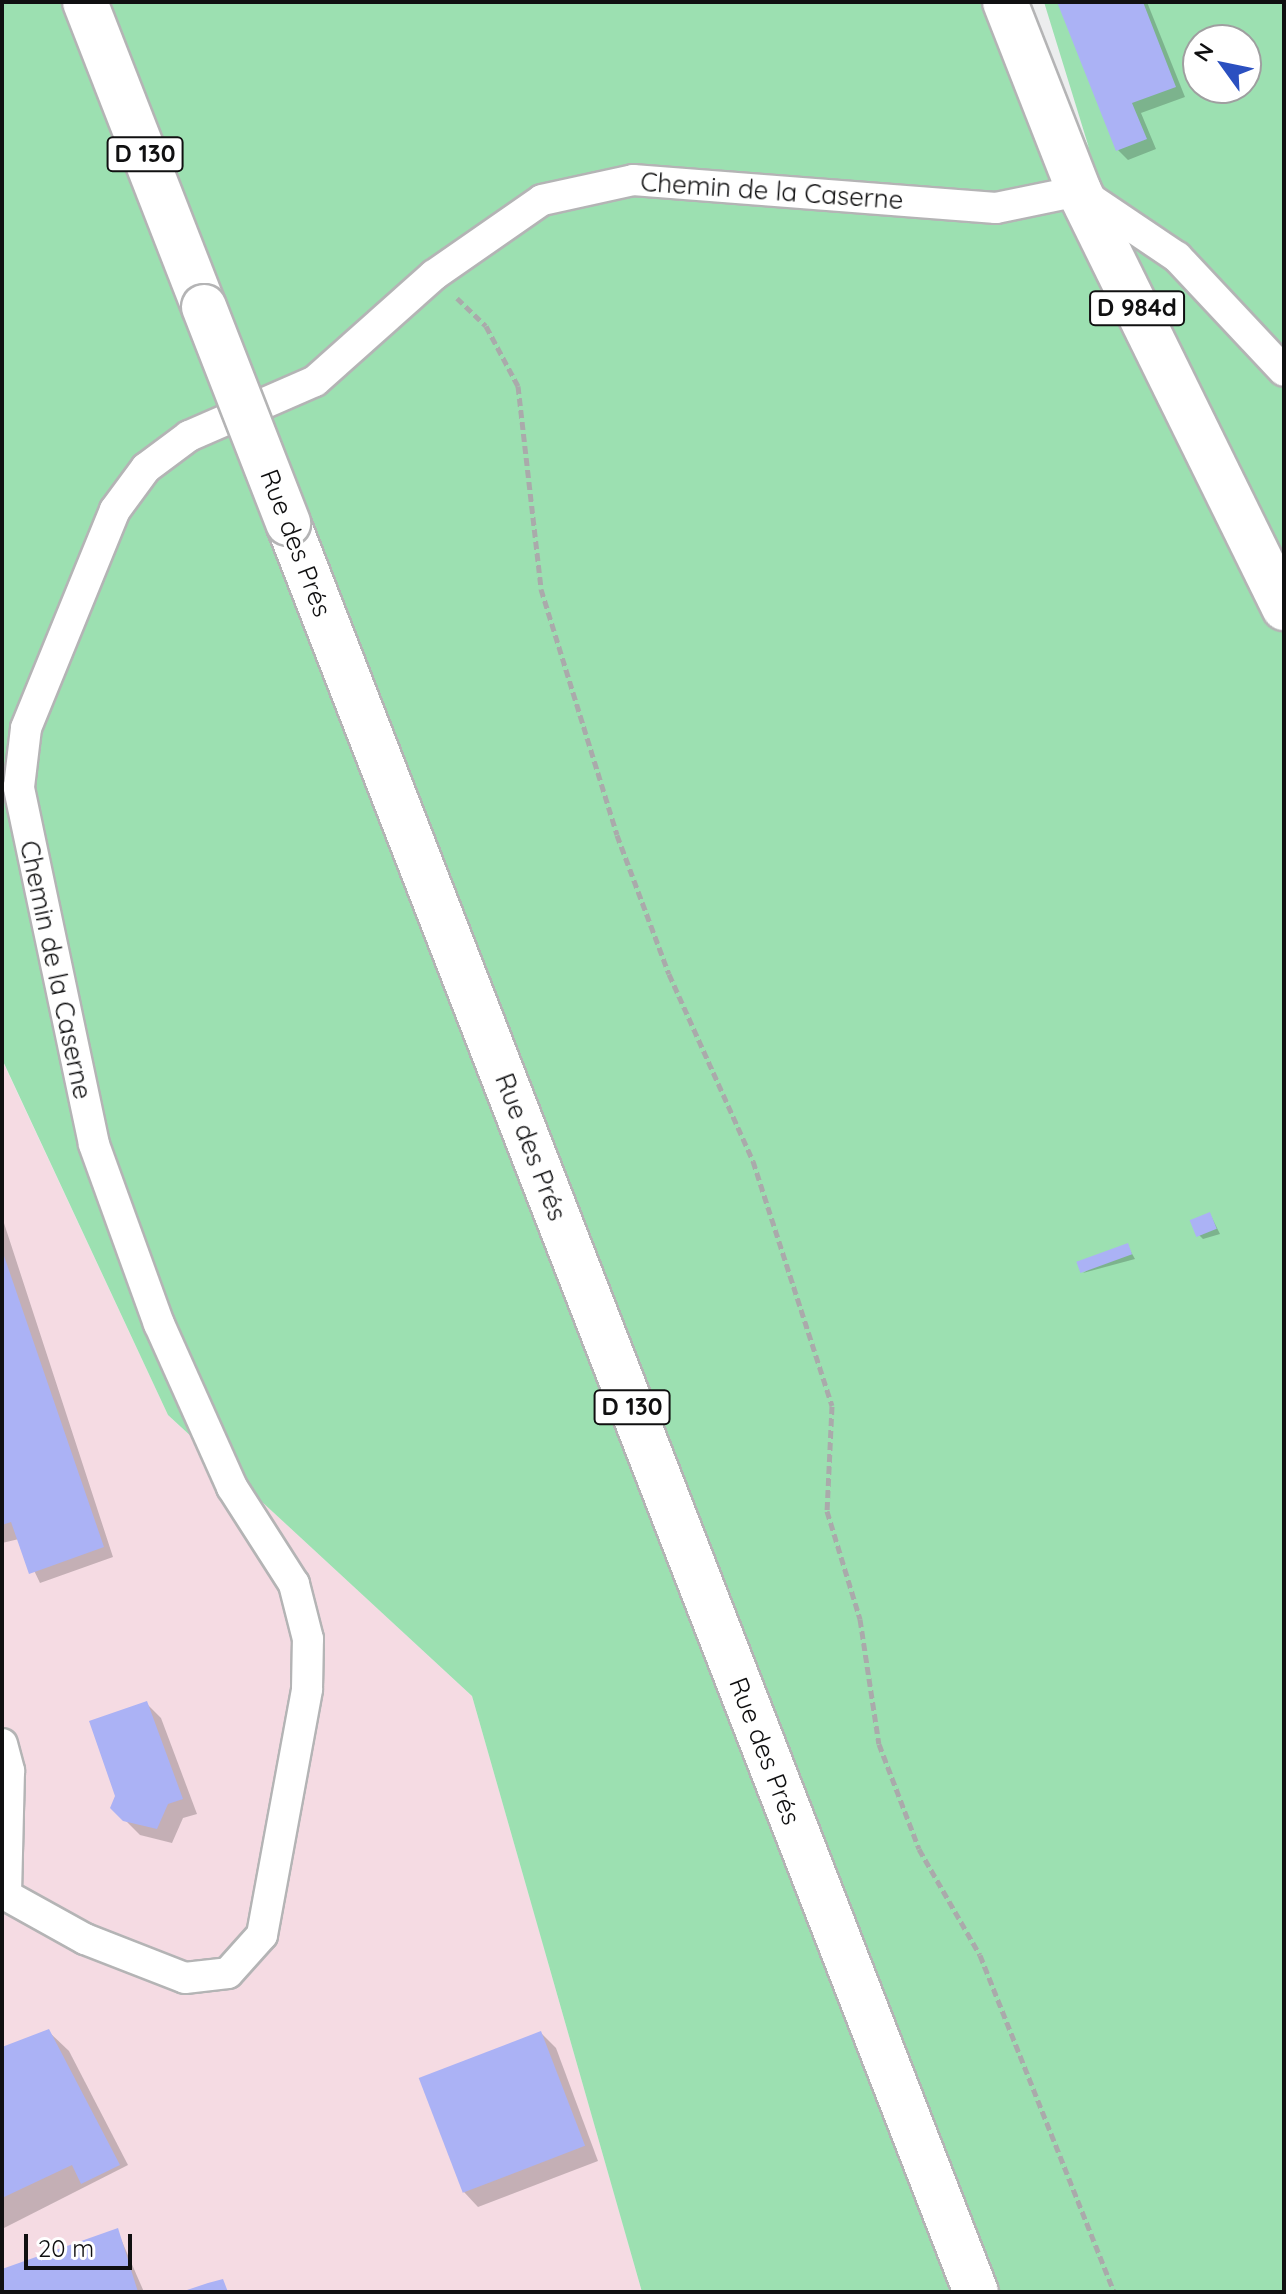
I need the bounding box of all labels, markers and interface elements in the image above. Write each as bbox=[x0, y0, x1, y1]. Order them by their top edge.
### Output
north arrow bbox=[1182, 24, 1262, 104]
text: N bbox=[1187, 38, 1220, 66]
road number: D 130 bbox=[105, 134, 185, 174]
street label: Chemin de la Caserne bbox=[639, 166, 905, 216]
road number: D 984d bbox=[1089, 288, 1185, 328]
street label: Rue des Prés bbox=[254, 465, 338, 621]
street label: Chemin de la Caserne bbox=[13, 838, 99, 1102]
street label: Rue des Prés bbox=[489, 1069, 573, 1225]
road number: D 130 bbox=[592, 1387, 672, 1427]
street label: Rue des Prés bbox=[723, 1673, 807, 1829]
scale bar bbox=[28, 2218, 136, 2268]
text: 20 m bbox=[38, 2233, 94, 2263]

